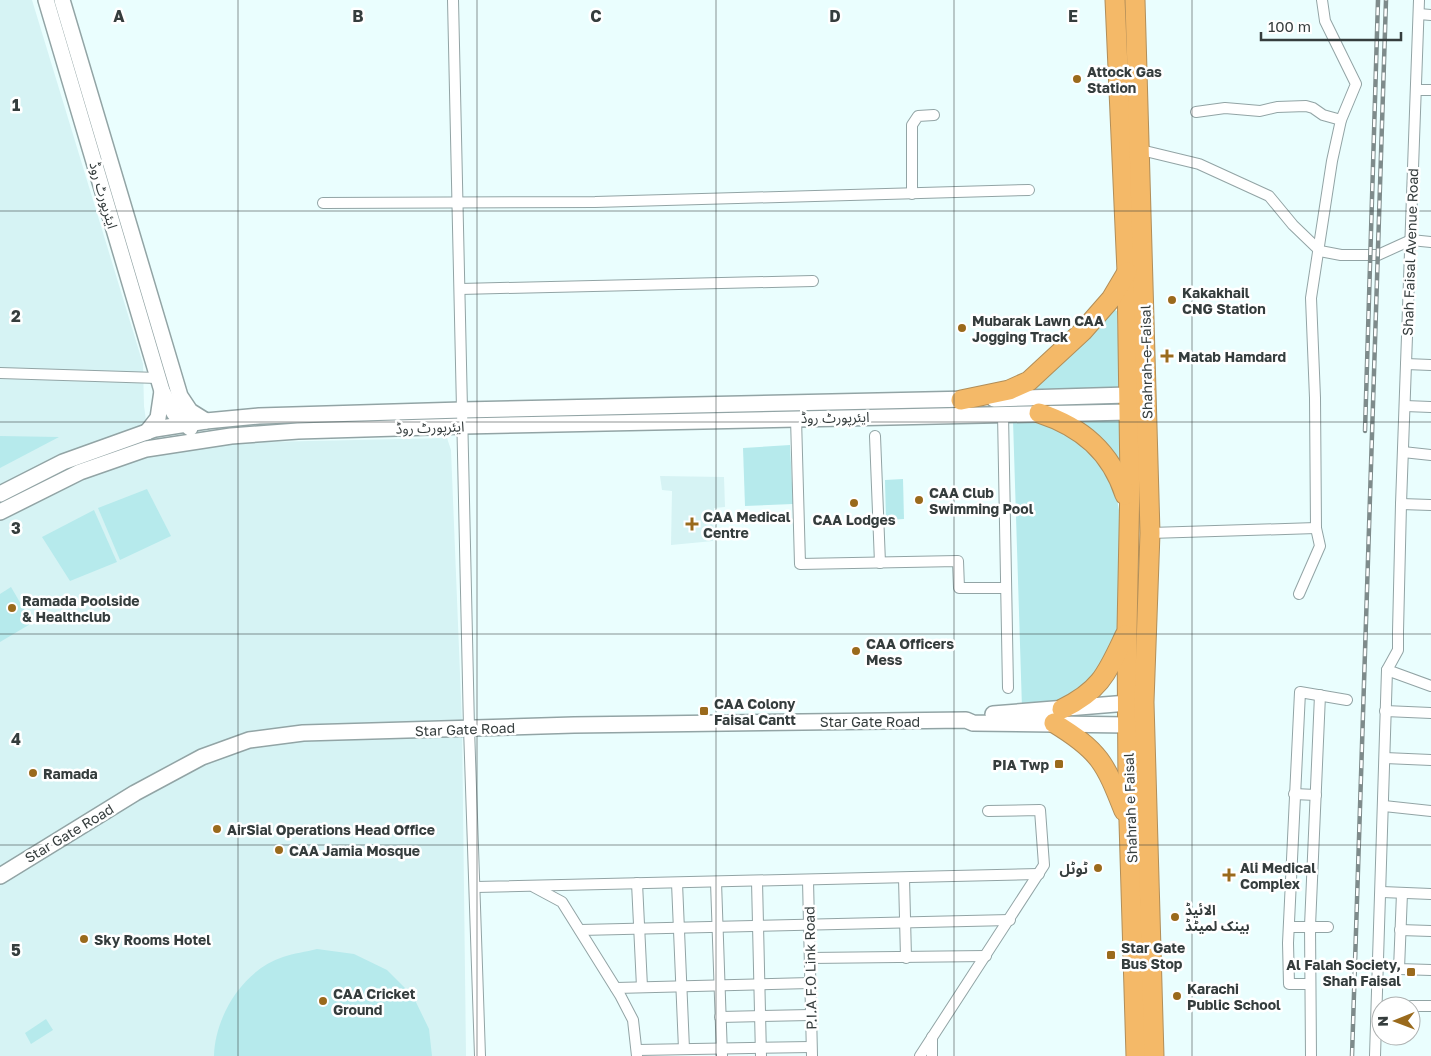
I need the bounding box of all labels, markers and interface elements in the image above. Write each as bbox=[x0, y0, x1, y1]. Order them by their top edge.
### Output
text: A bbox=[113, 6, 125, 26]
text: B bbox=[352, 6, 364, 26]
text: C bbox=[590, 6, 602, 26]
text: D bbox=[829, 6, 841, 26]
text: E bbox=[1068, 6, 1078, 26]
scale bar bbox=[1261, 10, 1401, 42]
text: 100 m bbox=[1268, 17, 1311, 35]
place label: Attock Gas Station bbox=[1087, 63, 1162, 96]
marker: Attock Gas Station bbox=[1071, 73, 1083, 85]
text: 1 bbox=[12, 95, 20, 115]
street label: ایئرپورٹ روڈ bbox=[84, 160, 122, 231]
street label: Shah Faisal Avenue Road bbox=[1399, 168, 1421, 336]
place label: Kakakhail CNG Station bbox=[1182, 284, 1266, 317]
marker: Kakakhail CNG Station bbox=[1166, 294, 1178, 306]
street label: Shahrah-e-Faisal bbox=[1137, 305, 1155, 419]
text: 2 bbox=[11, 306, 21, 326]
place label: Mubarak Lawn CAA Jogging Track bbox=[972, 312, 1104, 345]
marker: Mubarak Lawn CAA Jogging Track bbox=[956, 322, 968, 334]
place label: Matab Hamdard bbox=[1178, 348, 1286, 365]
marker: Matab Hamdard bbox=[1160, 349, 1174, 363]
street label: ایئرپورٹ روڈ bbox=[800, 408, 870, 428]
street label: ایئرپورٹ روڈ bbox=[395, 417, 465, 439]
place label: CAA Club Swimming Pool bbox=[929, 484, 1034, 517]
marker: CAA Club Swimming Pool bbox=[913, 494, 925, 506]
marker: CAA Lodges bbox=[848, 497, 860, 509]
place label: CAA Medical Centre bbox=[703, 508, 791, 541]
place label: CAA Lodges bbox=[812, 511, 896, 528]
marker: CAA Medical Centre bbox=[685, 517, 699, 531]
text: 3 bbox=[11, 518, 21, 538]
place label: Ramada Poolside & Healthclub bbox=[22, 592, 140, 625]
marker: Ramada Poolside & Healthclub bbox=[6, 602, 18, 614]
place label: CAA Officers Mess bbox=[866, 635, 954, 668]
marker: CAA Officers Mess bbox=[850, 645, 862, 657]
place label: CAA Colony Faisal Cantt bbox=[714, 695, 796, 728]
marker: CAA Colony Faisal Cantt bbox=[698, 705, 710, 717]
street label: Star Gate Road bbox=[820, 713, 920, 730]
street label: Star Gate Road bbox=[415, 719, 515, 739]
text: 4 bbox=[11, 729, 21, 749]
street label: Shahrah e Faisal bbox=[1120, 752, 1140, 864]
place label: PIA Twp bbox=[993, 756, 1049, 773]
marker: PIA Twp bbox=[1053, 758, 1065, 770]
place label: Ramada bbox=[43, 765, 98, 782]
marker: Ramada bbox=[27, 767, 39, 779]
street label: Star Gate Road bbox=[22, 800, 116, 866]
place label: AirSial Operations Head Office bbox=[227, 821, 435, 838]
marker: AirSial Operations Head Office bbox=[211, 823, 223, 835]
place label: CAA Jamia Mosque bbox=[289, 842, 420, 859]
marker: CAA Jamia Mosque bbox=[273, 844, 285, 856]
place label: Ali Medical Complex bbox=[1240, 859, 1316, 892]
place label: ٹوٹل bbox=[1060, 860, 1088, 877]
marker: ٹوٹل bbox=[1092, 862, 1104, 874]
marker: Ali Medical Complex bbox=[1222, 868, 1236, 882]
place label: الائیڈ بینک لمیٹڈ bbox=[1185, 901, 1250, 934]
street label: P.I.A F.O Link Road bbox=[800, 906, 820, 1030]
marker: الائیڈ بینک لمیٹڈ bbox=[1169, 911, 1181, 923]
place label: Sky Rooms Hotel bbox=[94, 931, 211, 948]
marker: Sky Rooms Hotel bbox=[78, 933, 90, 945]
place label: Star Gate Bus Stop bbox=[1121, 939, 1185, 972]
text: 5 bbox=[11, 940, 21, 960]
marker: Star Gate Bus Stop bbox=[1105, 949, 1117, 961]
place label: Al Falah Society, Shah Faisal bbox=[1286, 956, 1401, 989]
marker: Al Falah Society, Shah Faisal bbox=[1405, 966, 1417, 978]
place label: Karachi Public School bbox=[1187, 980, 1281, 1013]
place label: CAA Cricket Ground bbox=[333, 985, 416, 1018]
marker: Karachi Public School bbox=[1171, 990, 1183, 1002]
marker: CAA Cricket Ground bbox=[317, 995, 329, 1007]
north arrow bbox=[1371, 996, 1421, 1046]
text: N bbox=[1374, 1016, 1391, 1027]

